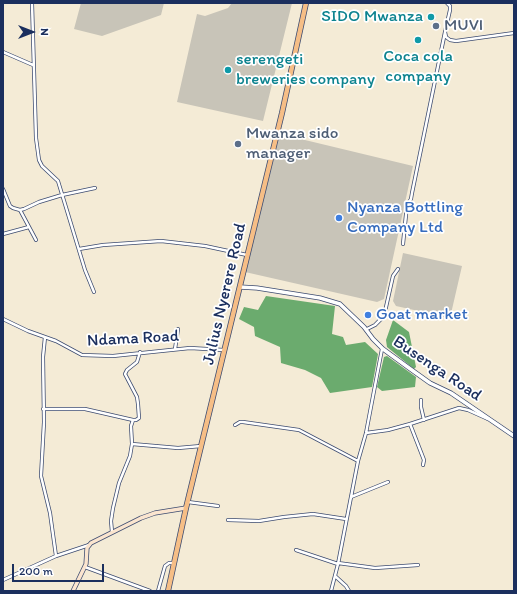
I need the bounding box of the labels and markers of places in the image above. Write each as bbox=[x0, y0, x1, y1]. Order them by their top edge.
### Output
place label: SIDO Mwanza bbox=[321, 7, 423, 27]
marker: SIDO Mwanza bbox=[426, 12, 436, 22]
place label: MUVI bbox=[444, 16, 483, 36]
marker: MUVI bbox=[431, 21, 441, 31]
marker: Coca cola company bbox=[413, 35, 423, 45]
place label: Coca cola company bbox=[383, 47, 453, 87]
place label: serengeti breweries company bbox=[236, 50, 375, 90]
marker: serengeti breweries company bbox=[223, 65, 233, 75]
place label: Mwanza sido manager bbox=[246, 124, 338, 164]
marker: Mwanza sido manager bbox=[233, 139, 243, 149]
place label: Nyanza Bottling Company Ltd bbox=[347, 198, 463, 238]
marker: Nyanza Bottling Company Ltd bbox=[334, 213, 344, 223]
place label: Goat market bbox=[376, 305, 468, 325]
marker: Goat market bbox=[363, 310, 373, 320]

